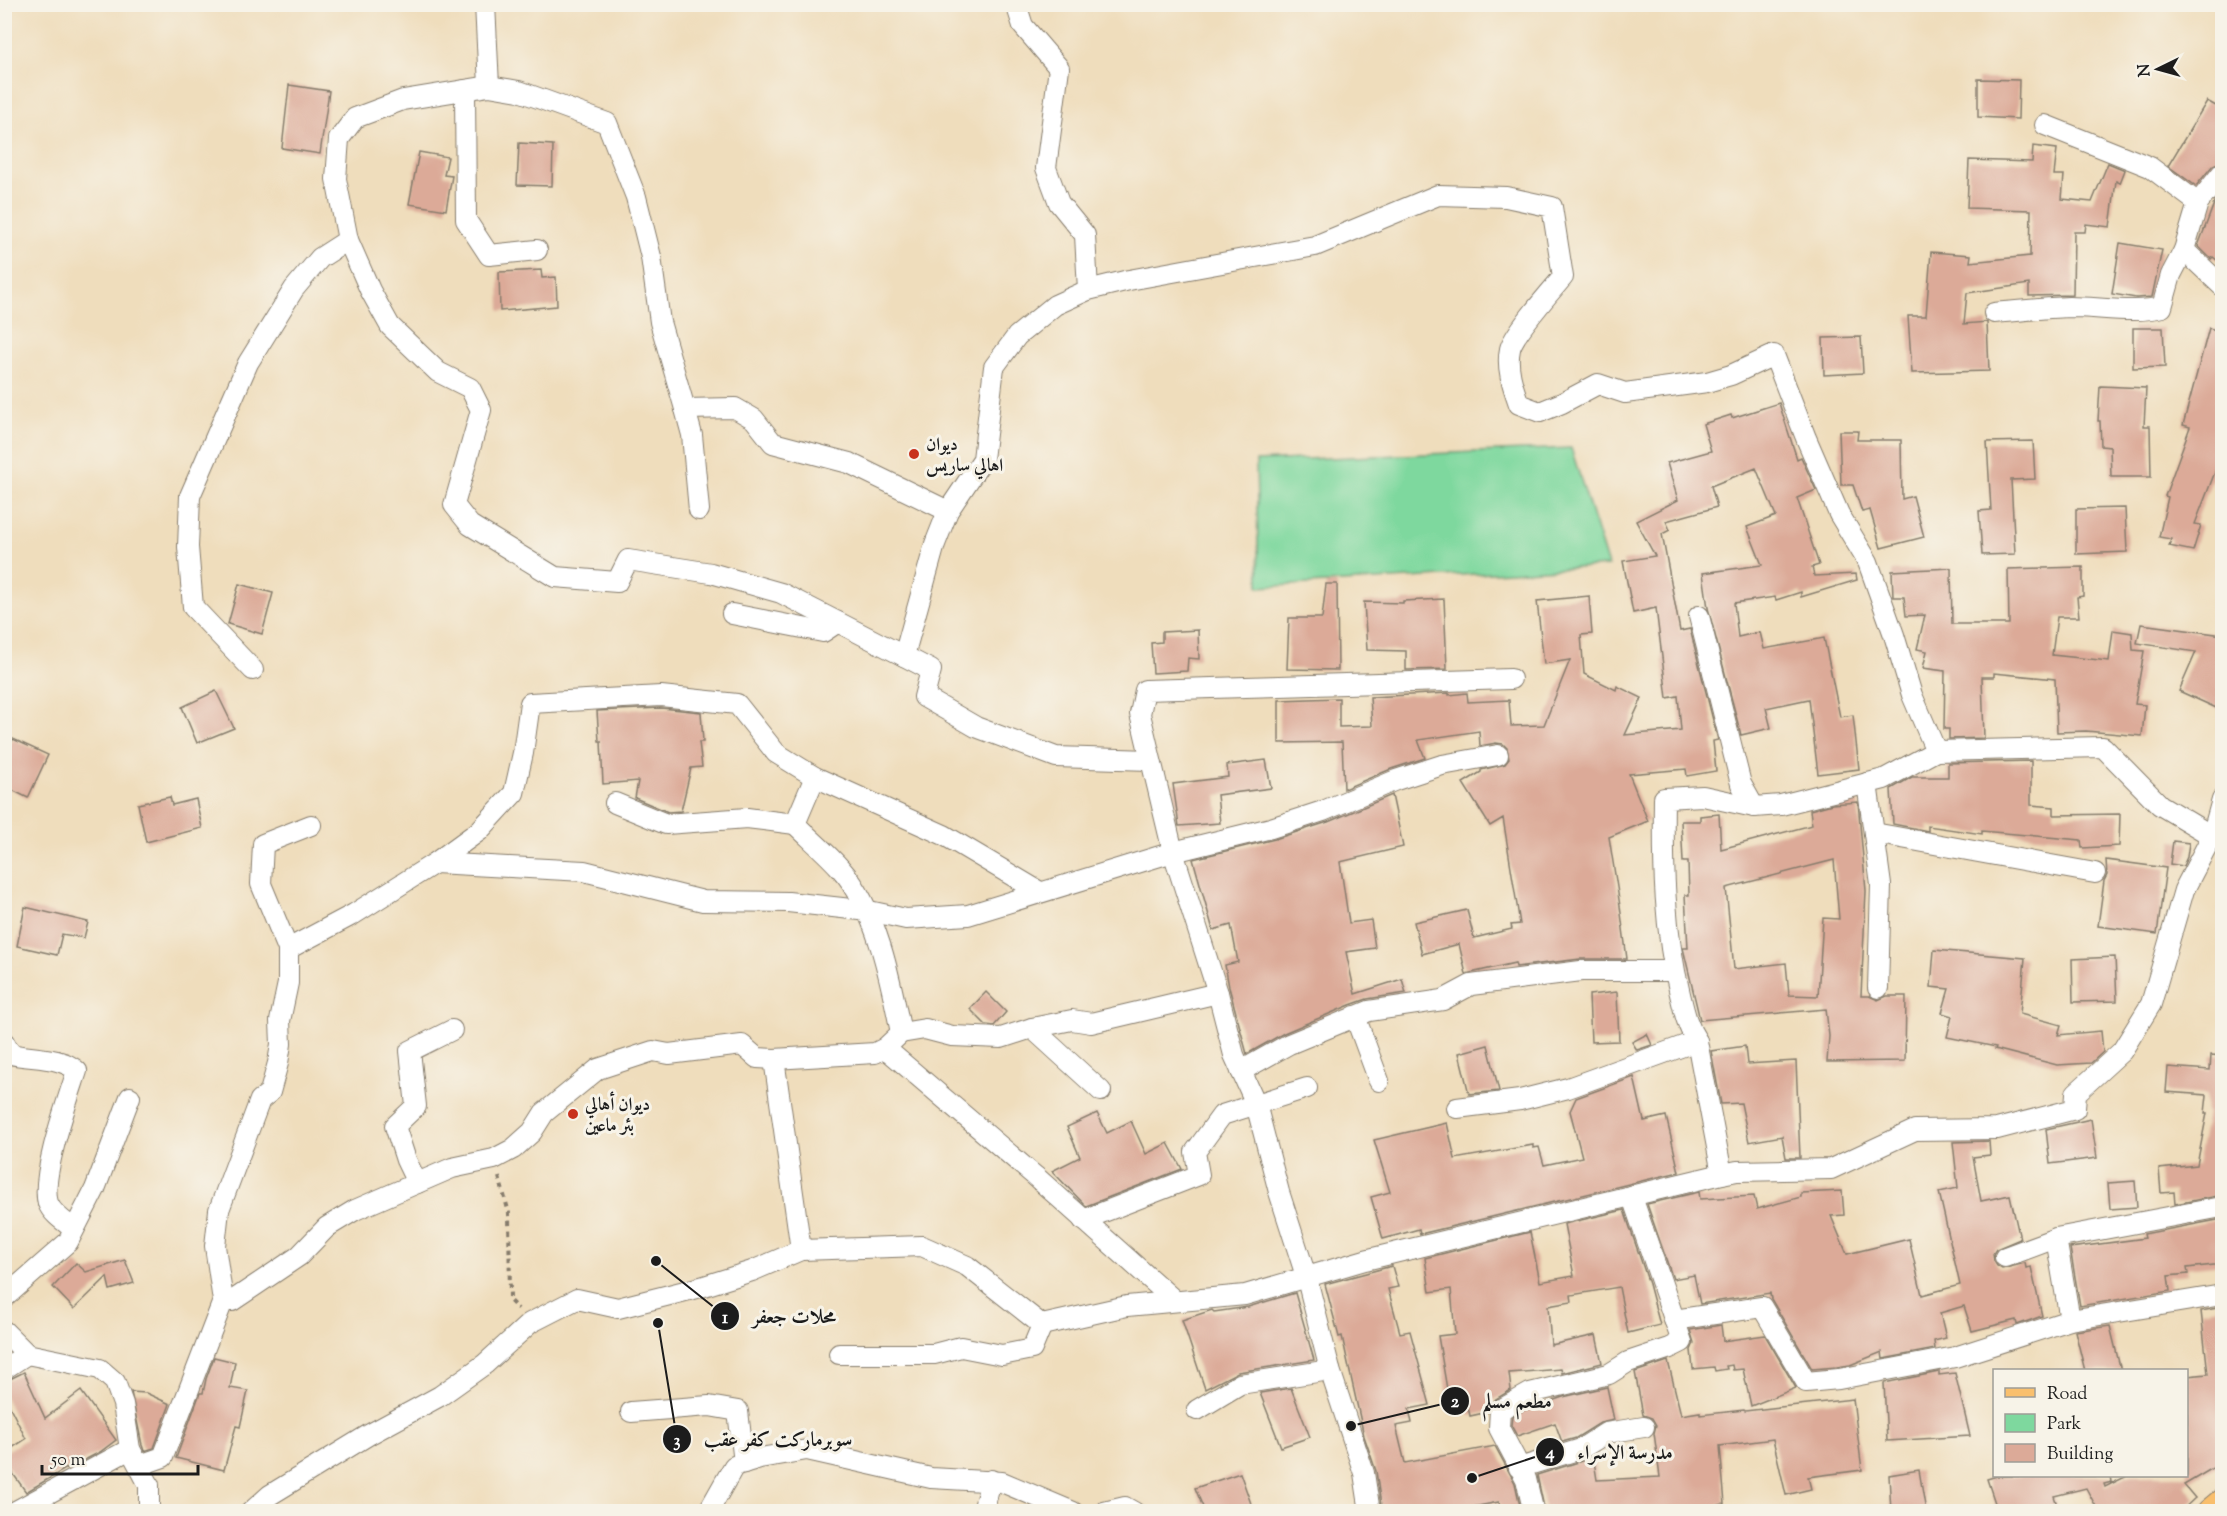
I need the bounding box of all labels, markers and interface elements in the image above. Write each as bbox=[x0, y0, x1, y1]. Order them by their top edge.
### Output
north arrow bbox=[2128, 39, 2188, 99]
text: N bbox=[2134, 63, 2158, 77]
place label: ديوان اهالي ساريس bbox=[926, 433, 1003, 480]
marker: ديوان اهالي ساريس bbox=[907, 447, 921, 461]
place label: ديوان أهالي بئر ماعين bbox=[584, 1091, 650, 1140]
marker: ديوان أهالي بئر ماعين bbox=[566, 1107, 580, 1121]
callout: محلات جعفر bbox=[710, 1297, 847, 1335]
text: محلات جعفر bbox=[750, 1304, 837, 1333]
text: 1 bbox=[722, 1306, 729, 1332]
legend bbox=[1993, 1369, 2188, 1477]
callout: مطعم مسلم bbox=[1440, 1382, 1564, 1420]
text: Road bbox=[2047, 1382, 2087, 1408]
text: مطعم مسلم bbox=[1482, 1389, 1552, 1422]
text: 2 bbox=[1451, 1390, 1460, 1416]
text: Park bbox=[2047, 1412, 2082, 1438]
callout: سوبرماركت كفر عقب bbox=[662, 1420, 864, 1458]
text: سوبرماركت كفر عقب bbox=[704, 1427, 852, 1456]
text: 3 bbox=[673, 1429, 681, 1455]
callout: مدرسة الإسراء bbox=[1535, 1433, 1684, 1471]
scale bar bbox=[42, 1438, 198, 1476]
text: مدرسة الإسراء bbox=[1577, 1440, 1673, 1469]
text: 4 bbox=[1544, 1441, 1555, 1467]
text: Building bbox=[2047, 1442, 2113, 1468]
text: 50 m bbox=[50, 1448, 86, 1474]

